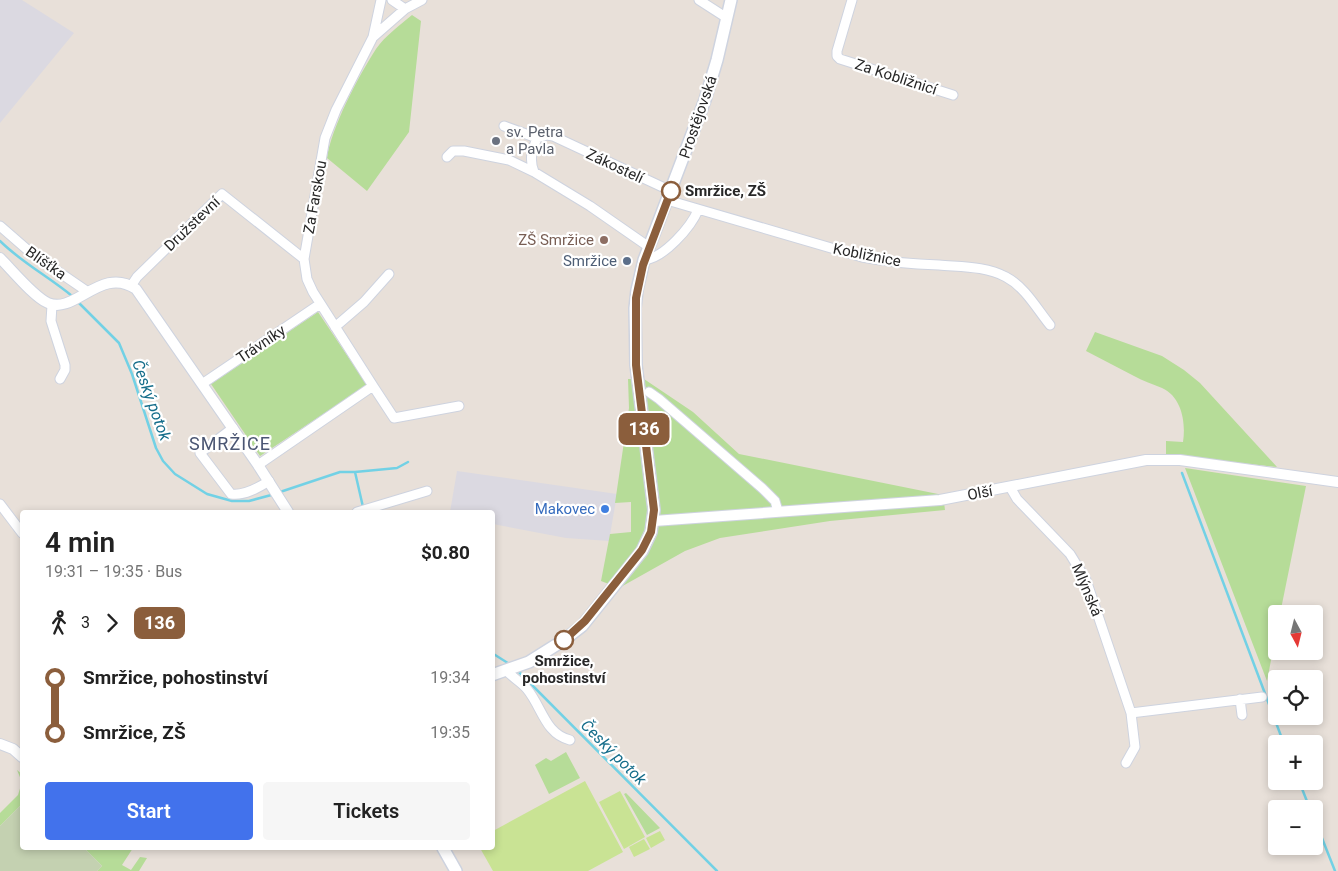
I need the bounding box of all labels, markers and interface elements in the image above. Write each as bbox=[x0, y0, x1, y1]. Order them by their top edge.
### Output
street label: Za Kobližnicí bbox=[853, 55, 941, 99]
street label: Prostějovská bbox=[675, 73, 721, 161]
place label: sv. Petra a Pavla bbox=[506, 123, 563, 158]
marker: sv. Petra a Pavla bbox=[490, 135, 502, 147]
street label: Zákostelí bbox=[583, 145, 648, 188]
street label: Za Farskou bbox=[300, 159, 330, 235]
marker: Smržice, ZŠ bbox=[661, 181, 681, 201]
place label: Smržice, ZŠ bbox=[685, 182, 766, 200]
street label: Družstevní bbox=[160, 192, 224, 255]
place label: ZŠ Smržice bbox=[518, 231, 594, 249]
marker: ZŠ Smržice bbox=[598, 234, 610, 246]
street label: Kobližnice bbox=[832, 240, 902, 270]
street label: Blíšťka bbox=[22, 243, 70, 283]
place label: Smržice bbox=[563, 252, 617, 270]
marker: Smržice bbox=[621, 255, 633, 267]
street label: Trávníky bbox=[233, 321, 289, 367]
water label: Český potok bbox=[128, 357, 176, 444]
line badge: 136 bbox=[615, 413, 673, 445]
text: 136 bbox=[629, 418, 659, 439]
district label: SMRŽICE bbox=[189, 433, 271, 454]
street label: Olší bbox=[966, 481, 995, 504]
place label: Makovec bbox=[535, 500, 595, 518]
marker: Makovec bbox=[599, 503, 611, 515]
text: 4 min bbox=[45, 526, 115, 559]
text: $0.80 bbox=[421, 541, 470, 564]
street label: Mlýnská bbox=[1068, 561, 1106, 619]
text: 19:31 – 19:35 · Bus bbox=[45, 562, 182, 581]
north arrow bbox=[1268, 605, 1322, 660]
map controls bbox=[1268, 605, 1323, 855]
icon: walk bbox=[45, 609, 73, 637]
icon: forward bbox=[98, 609, 126, 637]
text: 136 bbox=[144, 612, 175, 633]
text: 3 bbox=[81, 613, 90, 632]
marker: Smržice, pohostinství bbox=[554, 630, 574, 650]
place label: Smržice, pohostinství bbox=[522, 652, 607, 687]
text: Smržice, pohostinství bbox=[83, 666, 268, 689]
text: 19:34 bbox=[430, 668, 470, 687]
button: locate bbox=[1268, 670, 1323, 725]
water label: Český potok bbox=[577, 715, 652, 790]
text: Smržice, ZŠ bbox=[83, 721, 186, 744]
text: 19:35 bbox=[430, 723, 470, 742]
button: + bbox=[1268, 735, 1323, 790]
button: Start bbox=[45, 782, 253, 840]
button: Tickets bbox=[263, 782, 470, 840]
button: − bbox=[1268, 800, 1323, 855]

